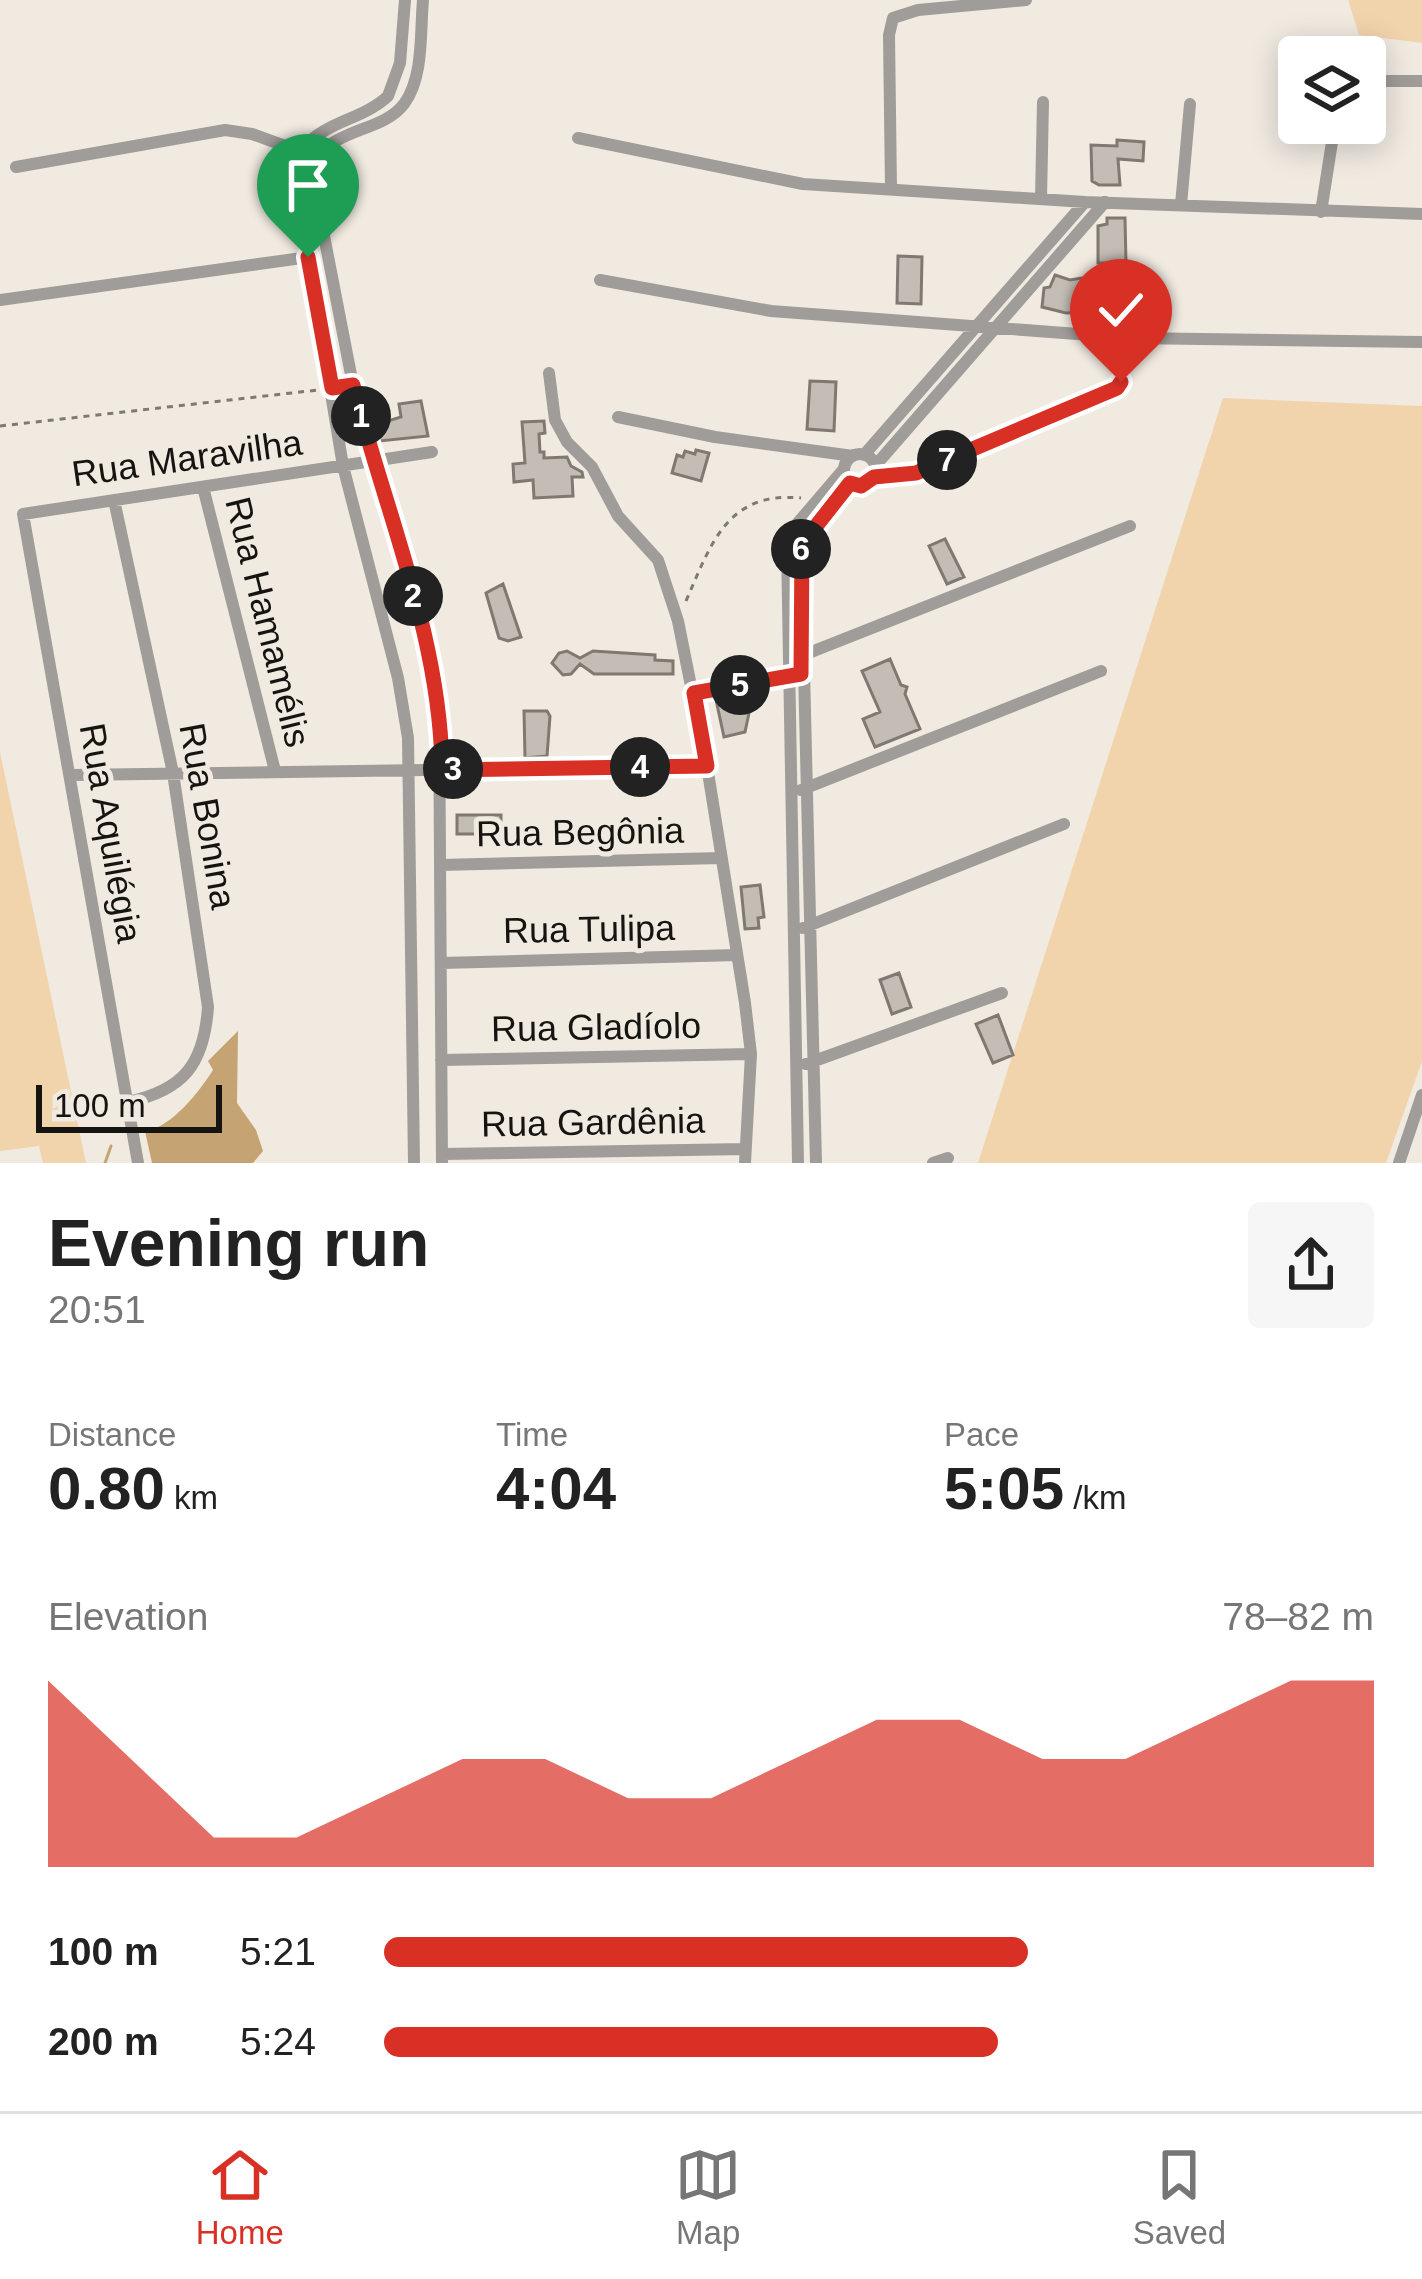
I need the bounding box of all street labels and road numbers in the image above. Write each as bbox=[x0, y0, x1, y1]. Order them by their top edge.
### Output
street label: Rua Maravilha bbox=[69, 421, 306, 494]
street label: Rua Hamamélis bbox=[217, 493, 319, 751]
street label: Rua Aquilégia bbox=[72, 720, 151, 947]
street label: Rua Bonina bbox=[171, 720, 245, 913]
street label: Rua Begônia bbox=[476, 810, 685, 854]
street label: Rua Tulipa bbox=[503, 907, 676, 951]
street label: Rua Gladíolo bbox=[491, 1005, 701, 1049]
street label: Rua Gardênia bbox=[481, 1100, 706, 1144]

